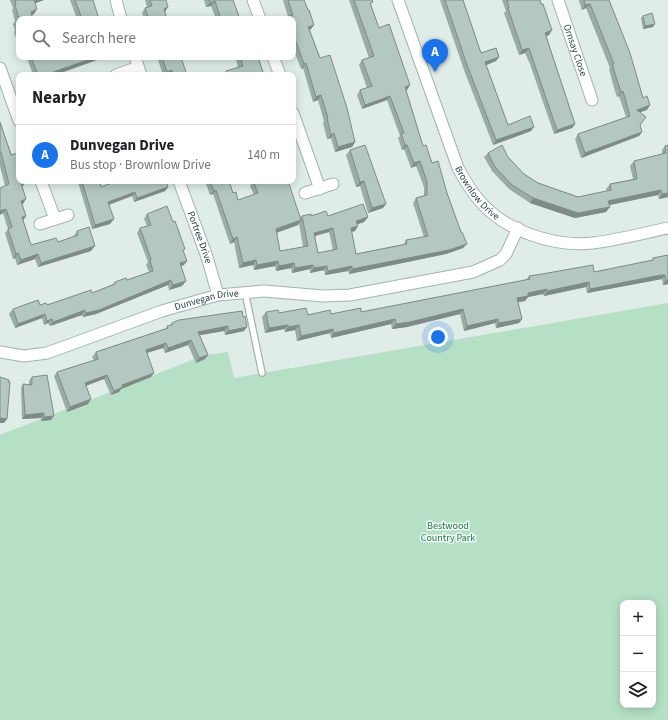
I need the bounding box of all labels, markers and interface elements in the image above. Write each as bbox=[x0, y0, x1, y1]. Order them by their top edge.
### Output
search box bbox=[16, 16, 296, 60]
street label: Ornsay Close bbox=[560, 22, 590, 78]
icon: search bbox=[30, 27, 52, 49]
text: Search here bbox=[62, 28, 136, 49]
pin: A bbox=[422, 39, 448, 72]
text: Nearby bbox=[32, 86, 86, 110]
text: Dunvegan Drive bbox=[70, 135, 174, 156]
text: A bbox=[41, 146, 49, 164]
text: 140 m bbox=[247, 146, 280, 164]
text: Bus stop · Brownlow Drive bbox=[70, 156, 211, 174]
street label: Brownlow Drive bbox=[451, 163, 502, 223]
street label: Portree Drive bbox=[184, 209, 216, 265]
street label: Dunvegan Drive bbox=[173, 286, 239, 314]
your location bbox=[428, 327, 448, 347]
park label: Bestwood Country Park bbox=[421, 519, 475, 545]
map controls bbox=[620, 600, 656, 708]
button: + bbox=[620, 600, 656, 636]
button: − bbox=[620, 636, 656, 672]
button: layers bbox=[620, 672, 656, 708]

